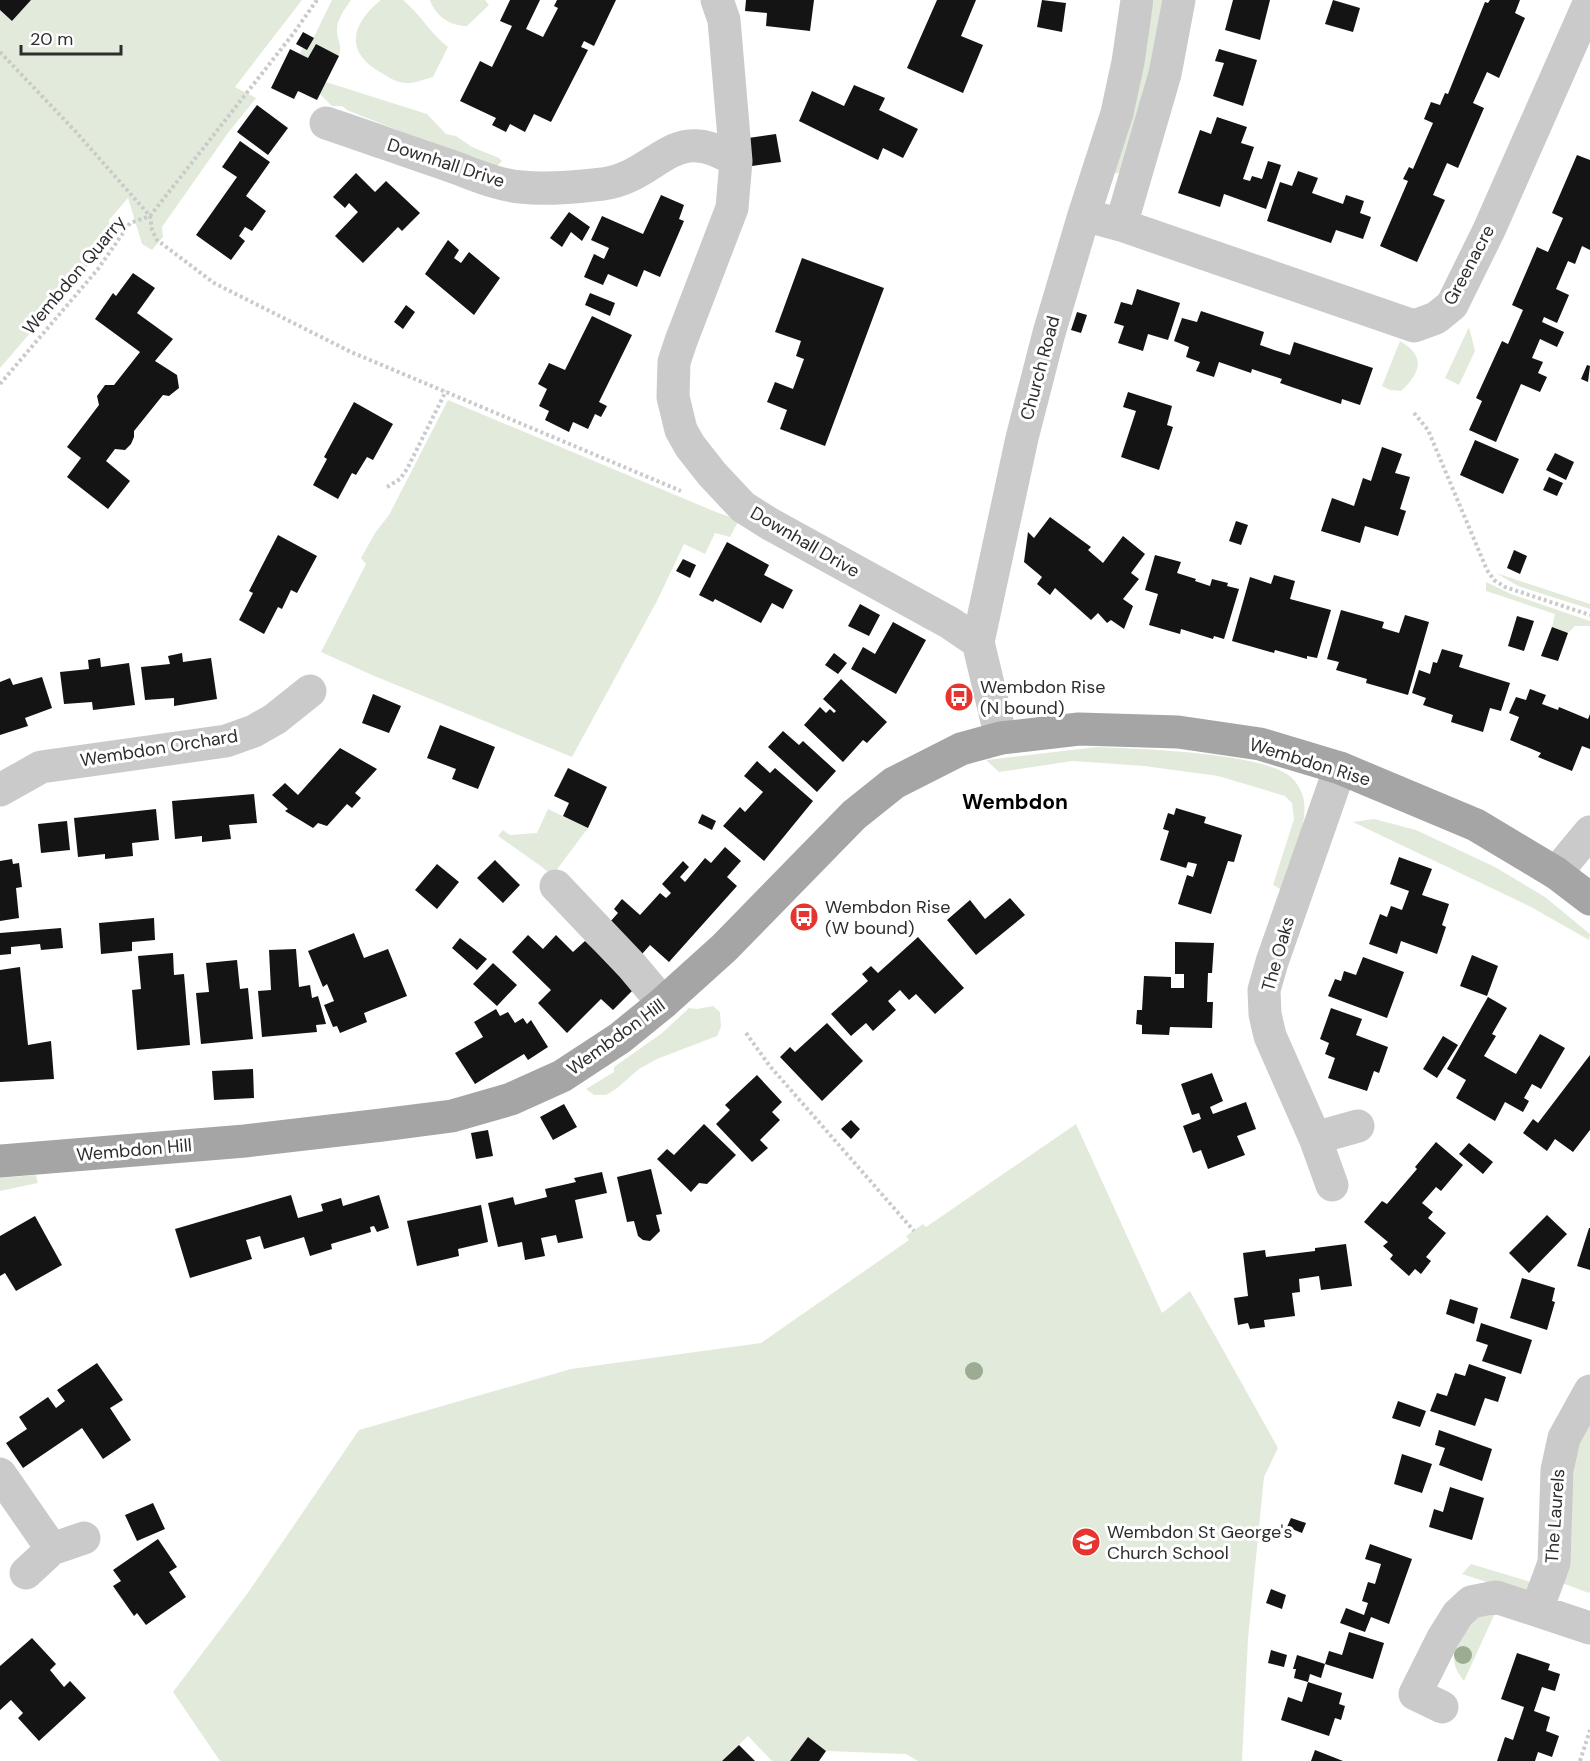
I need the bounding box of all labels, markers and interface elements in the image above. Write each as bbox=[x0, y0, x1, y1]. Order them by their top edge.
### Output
scale bar bbox=[21, 18, 122, 56]
text: 20 m bbox=[30, 27, 73, 51]
street label: Downhall Drive bbox=[384, 133, 508, 193]
street label: Wembdon Quarry bbox=[17, 210, 131, 340]
street label: Greenacre bbox=[1438, 221, 1500, 309]
street label: Church Road bbox=[1015, 313, 1065, 423]
street label: Downhall Drive bbox=[746, 501, 864, 583]
place label: Wembdon Rise (N bound) bbox=[980, 675, 1105, 720]
bus stop icon: Wembdon Rise (N bound) bbox=[943, 681, 975, 713]
street label: Wembdon Orchard bbox=[78, 724, 240, 772]
street label: Wembdon Rise bbox=[1247, 732, 1373, 792]
district label: Wembdon bbox=[962, 788, 1068, 816]
place label: Wembdon Rise (W bound) bbox=[825, 895, 950, 940]
bus stop icon: Wembdon Rise (W bound) bbox=[788, 901, 820, 933]
street label: The Oaks bbox=[1256, 914, 1300, 994]
street label: Wembdon Hill bbox=[562, 993, 670, 1081]
street label: Wembdon Hill bbox=[75, 1133, 193, 1167]
street label: The Laurels bbox=[1540, 1468, 1570, 1564]
place label: Wembdon St George's Church School bbox=[1107, 1520, 1292, 1565]
school or university icon: Wembdon St George's Church School bbox=[1070, 1526, 1102, 1558]

